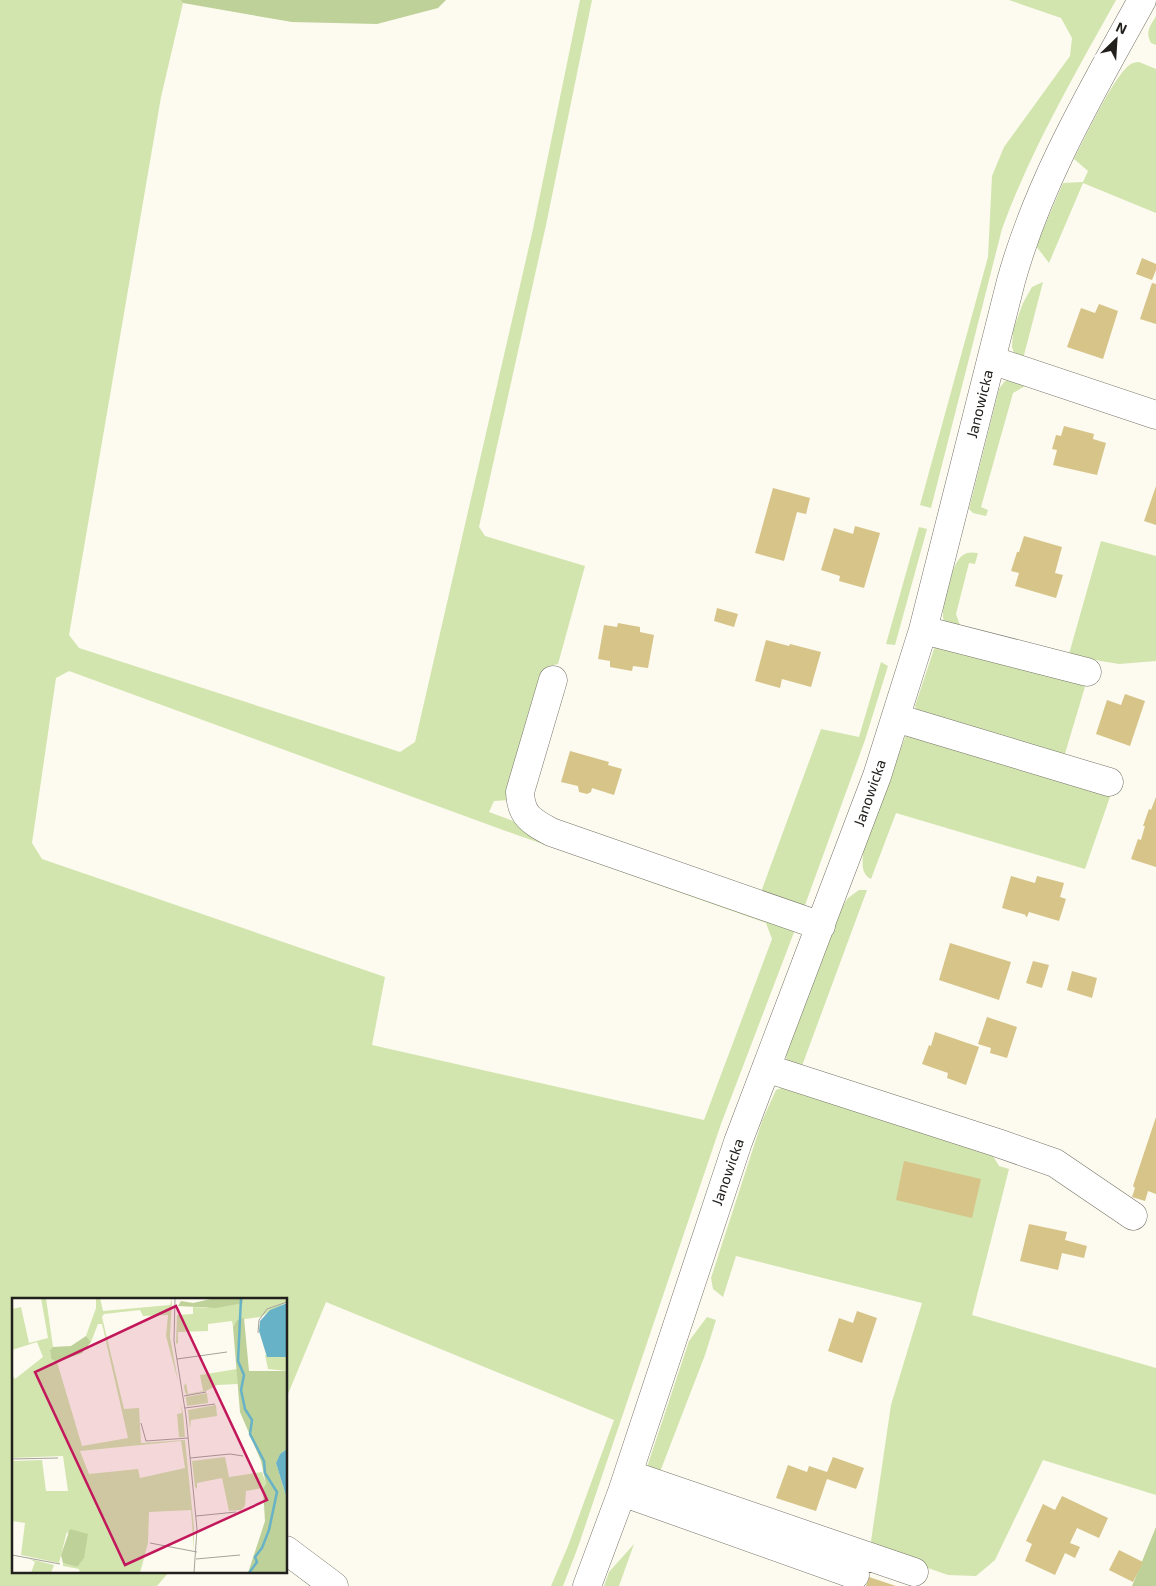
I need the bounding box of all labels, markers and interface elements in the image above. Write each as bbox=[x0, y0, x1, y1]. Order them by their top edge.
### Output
north arrow bbox=[1091, 15, 1141, 65]
text: N bbox=[1114, 18, 1130, 38]
street label: Janowicka bbox=[962, 368, 996, 440]
street label: Janowicka bbox=[849, 757, 889, 829]
street label: Janowicka bbox=[707, 1136, 747, 1208]
inset map bbox=[12, 1298, 288, 1574]

